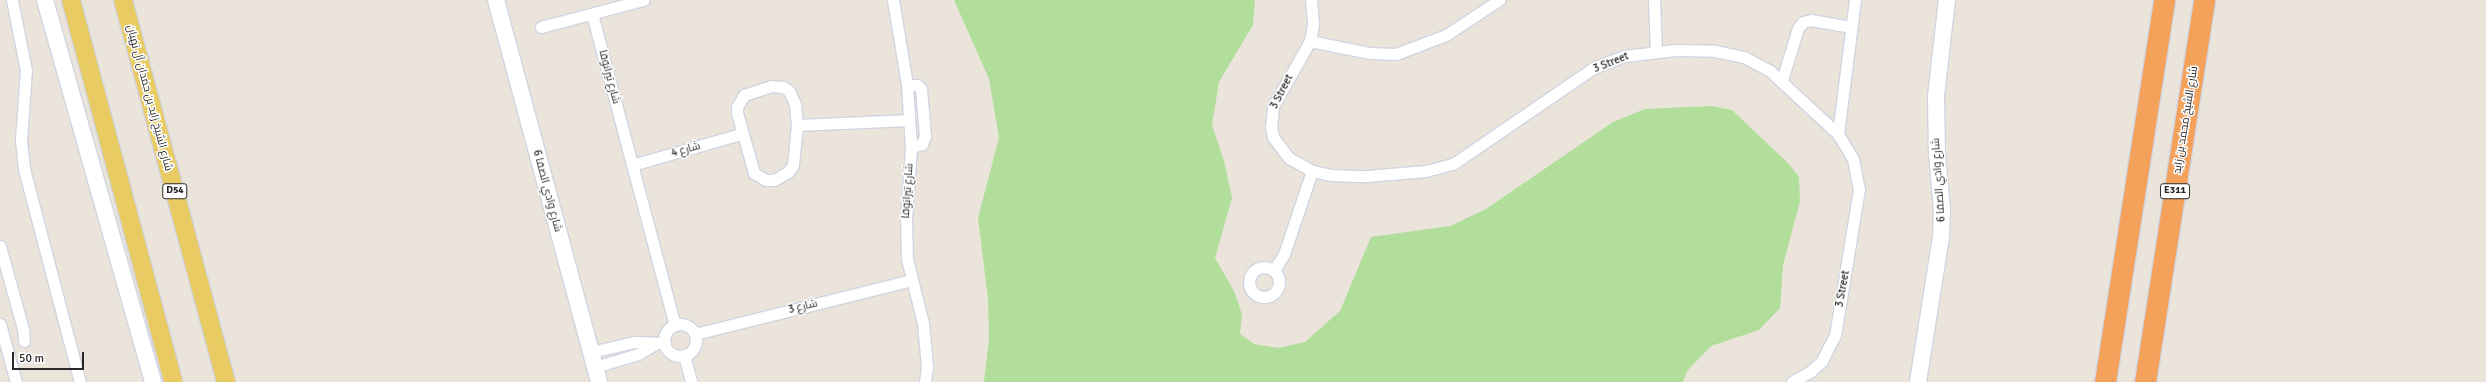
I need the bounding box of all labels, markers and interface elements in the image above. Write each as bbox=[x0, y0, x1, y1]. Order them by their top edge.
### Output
street label: شارع الشيخ زايد بن حمدان آل نهيان bbox=[123, 24, 175, 172]
street label: شارع تيرانوفا bbox=[595, 49, 623, 105]
street label: 3 Street bbox=[1591, 50, 1631, 76]
street label: شارع الشيخ محمد بن زايد bbox=[2171, 65, 2201, 175]
street label: 3 Street bbox=[1268, 73, 1296, 111]
street label: شارع وادي الصفا 6 bbox=[1929, 138, 1949, 222]
street label: شارع 4 bbox=[670, 140, 702, 160]
street label: شارع وادي الصفا 6 bbox=[530, 149, 564, 233]
street label: شارع تيرانوفا bbox=[899, 163, 917, 219]
road number: D54 bbox=[162, 183, 188, 199]
road number: E311 bbox=[2160, 183, 2190, 199]
street label: 3 Street bbox=[1833, 270, 1853, 308]
street label: شارع 3 bbox=[787, 297, 819, 317]
scale bar bbox=[14, 344, 86, 370]
text: 50 m bbox=[19, 351, 44, 366]

